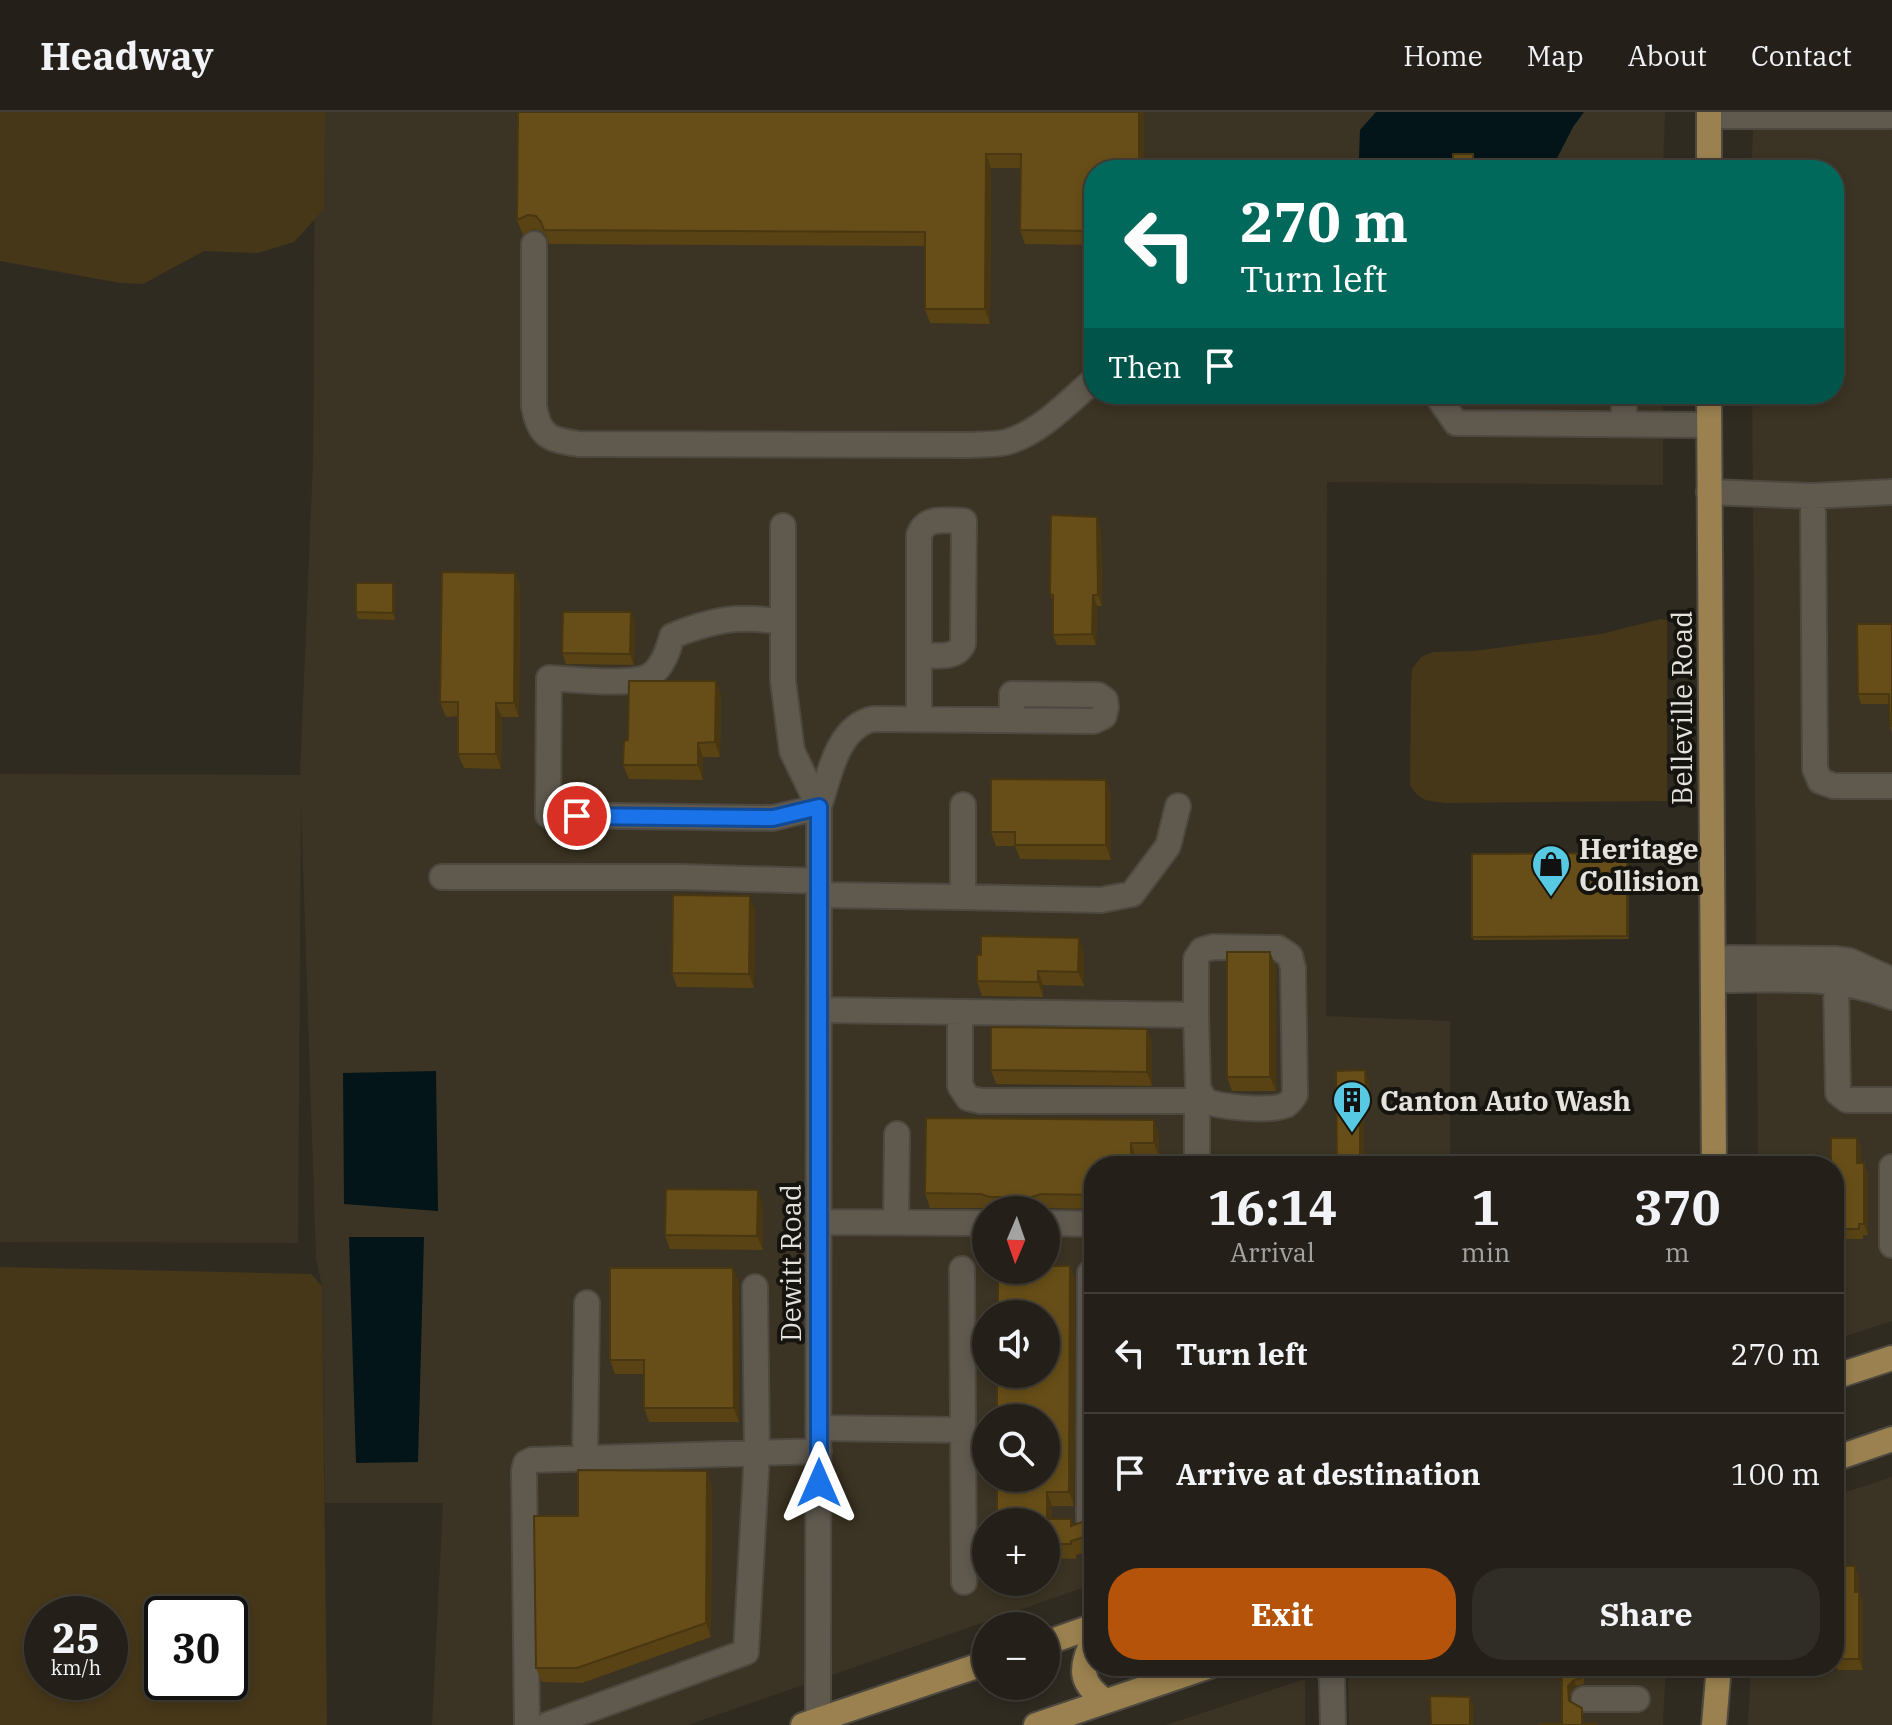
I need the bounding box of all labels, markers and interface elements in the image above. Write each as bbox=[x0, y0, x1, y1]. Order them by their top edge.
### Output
text: Headway bbox=[40, 31, 214, 80]
text: Home bbox=[1403, 37, 1483, 74]
text: Map bbox=[1527, 37, 1584, 74]
text: About bbox=[1628, 37, 1707, 74]
text: Contact bbox=[1751, 37, 1852, 74]
text: 270 m bbox=[1240, 185, 1408, 257]
icon: left bbox=[1108, 192, 1212, 296]
text: Turn left bbox=[1240, 255, 1387, 302]
icon: arrive bbox=[1198, 344, 1242, 388]
text: Then bbox=[1108, 347, 1182, 386]
street label: Belleville Road bbox=[1663, 611, 1700, 805]
pin bbox=[543, 782, 611, 850]
icon: arrive bbox=[555, 794, 599, 838]
place label: Heritage Collision bbox=[1579, 830, 1700, 899]
shop icon: Heritage Collision bbox=[1530, 843, 1572, 898]
building icon: Canton Auto Wash bbox=[1331, 1079, 1373, 1134]
place label: Canton Auto Wash bbox=[1380, 1082, 1631, 1119]
text: 16:14 bbox=[1208, 1176, 1337, 1238]
text: 1 bbox=[1471, 1176, 1500, 1238]
text: 370 bbox=[1634, 1176, 1720, 1238]
street label: Dewitt Road bbox=[772, 1184, 809, 1342]
north arrow bbox=[972, 1196, 1060, 1284]
map controls bbox=[972, 1196, 1060, 1700]
text: Arrival bbox=[1230, 1235, 1315, 1269]
text: min bbox=[1461, 1235, 1510, 1269]
text: m bbox=[1665, 1235, 1690, 1269]
button: sound bbox=[972, 1300, 1060, 1388]
icon: left bbox=[1108, 1331, 1152, 1375]
text: Turn left bbox=[1176, 1334, 1308, 1373]
text: 270 m bbox=[1730, 1334, 1820, 1373]
button: search bbox=[972, 1404, 1060, 1492]
position arrow bbox=[777, 1441, 861, 1525]
icon: arrive bbox=[1108, 1451, 1152, 1495]
text: Arrive at destination bbox=[1176, 1454, 1481, 1493]
text: 100 m bbox=[1730, 1454, 1820, 1493]
button: + bbox=[972, 1508, 1060, 1596]
button: Exit bbox=[1108, 1568, 1456, 1660]
button: Share bbox=[1472, 1568, 1820, 1660]
speed limit sign: 30 bbox=[144, 1596, 248, 1700]
text: 25 bbox=[52, 1612, 100, 1664]
button: − bbox=[972, 1612, 1060, 1700]
text: km/h bbox=[51, 1654, 101, 1681]

